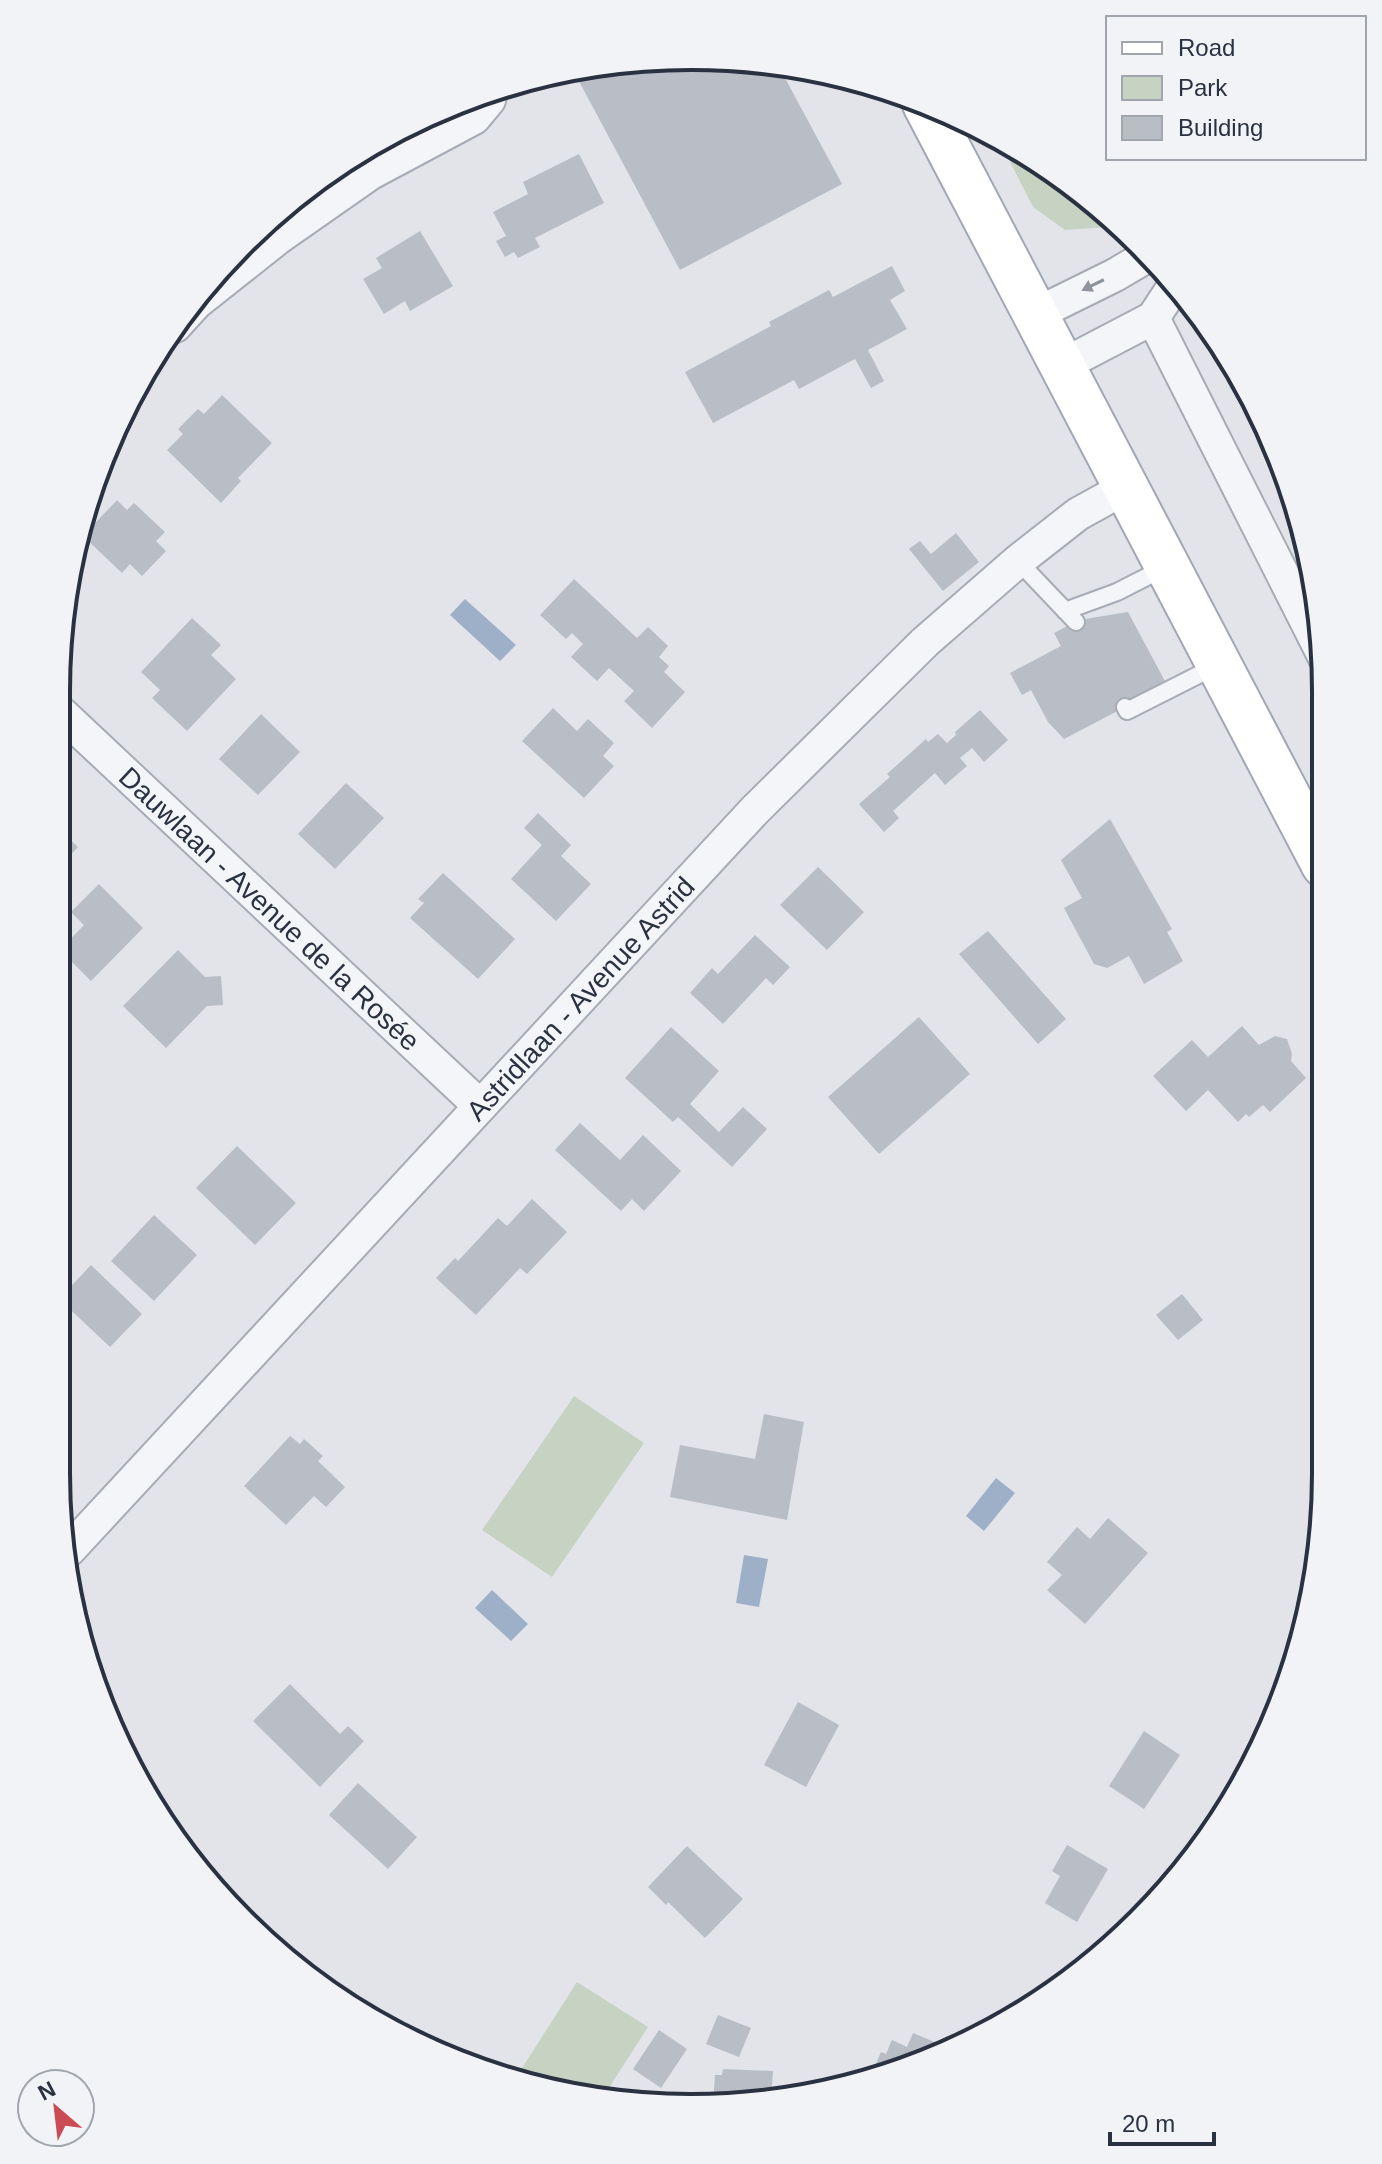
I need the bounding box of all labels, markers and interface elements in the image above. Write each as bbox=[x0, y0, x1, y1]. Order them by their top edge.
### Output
legend bbox=[1106, 16, 1366, 160]
text: Road bbox=[1178, 34, 1235, 61]
text: Park bbox=[1178, 74, 1228, 101]
text: Building bbox=[1178, 114, 1263, 141]
one-way arrow bbox=[1082, 278, 1105, 292]
street label: Dauwlaan - Avenue de la Rosée bbox=[113, 761, 426, 1057]
street label: Astridlaan - Avenue Astrid bbox=[460, 871, 701, 1127]
north arrow bbox=[16, 2068, 96, 2148]
text: N bbox=[34, 2076, 60, 2106]
scale bar bbox=[1110, 2096, 1214, 2146]
text: 20 m bbox=[1122, 2110, 1175, 2137]

